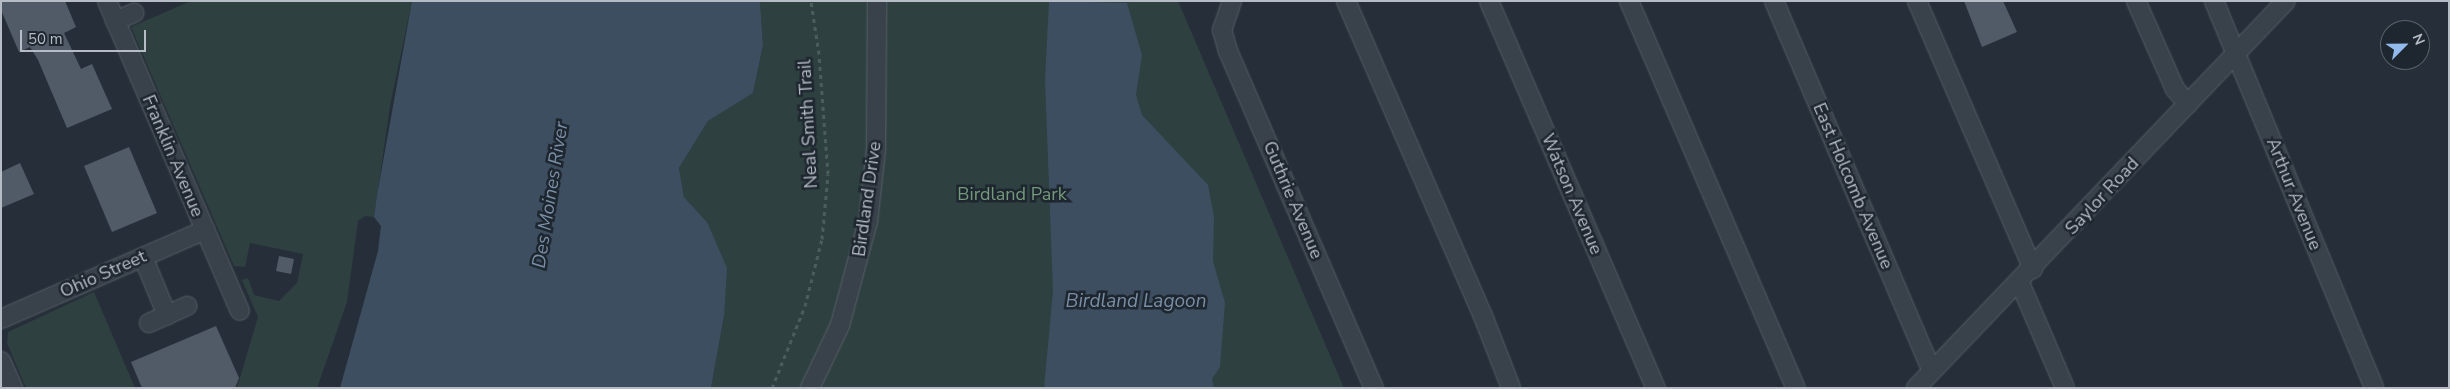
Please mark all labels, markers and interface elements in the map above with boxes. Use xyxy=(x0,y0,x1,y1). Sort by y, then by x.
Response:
scale bar xyxy=(22,20,149,52)
north arrow xyxy=(2380,20,2430,70)
text: 50 m xyxy=(28,29,63,49)
text: N xyxy=(2408,31,2429,48)
street label: Neal Smith Trail xyxy=(794,59,822,189)
street label: Franklin Avenue xyxy=(138,92,208,220)
street label: East Holcomb Avenue xyxy=(1808,100,1898,272)
water label: Des Moines River xyxy=(528,120,574,270)
street label: Watson Avenue xyxy=(1537,130,1607,258)
street label: Arthur Avenue xyxy=(2262,135,2326,253)
street label: Guthrie Avenue xyxy=(1258,138,1328,262)
street label: Birdland Drive xyxy=(848,140,886,258)
street label: Saylor Road xyxy=(2061,153,2143,239)
park label: Birdland Park xyxy=(957,183,1067,205)
street label: Ohio Street xyxy=(57,245,149,303)
water label: Birdland Lagoon xyxy=(1066,291,1206,313)

